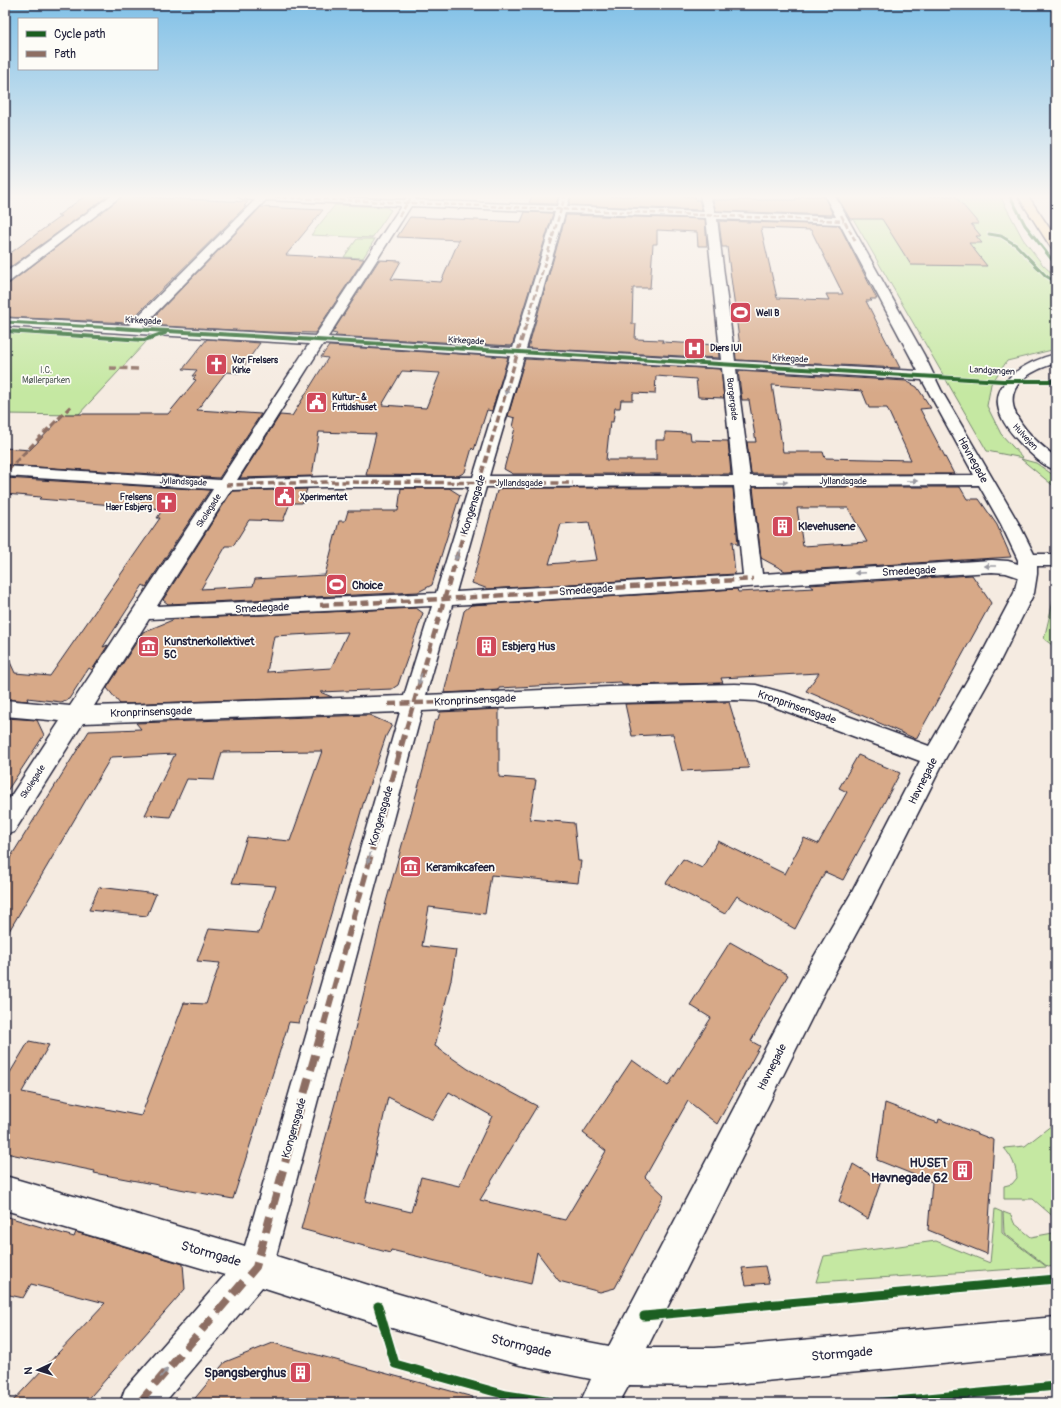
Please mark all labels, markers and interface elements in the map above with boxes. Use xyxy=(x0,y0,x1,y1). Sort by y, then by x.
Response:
legend xyxy=(18,18,158,70)
text: Cycle path xyxy=(54,27,106,42)
text: Path xyxy=(54,47,76,62)
sports icon: Well B xyxy=(728,300,754,326)
place label: Well B xyxy=(756,308,779,319)
street label: Kirkegade xyxy=(125,315,162,327)
street label: Kirkegade xyxy=(448,335,485,347)
hospital icon: Diers IUI xyxy=(681,335,707,361)
place label: Diers IUI xyxy=(710,343,742,354)
church icon: Vor Frelsers Kirke xyxy=(203,352,229,378)
street label: Kirkegade xyxy=(772,353,809,365)
place label: Vor Frelsers Kirke xyxy=(232,355,279,376)
street label: Landgangen xyxy=(969,364,1015,378)
park label: I.C. Møllerparken xyxy=(22,365,70,386)
street label: Borgergade xyxy=(724,377,740,422)
one-way arrow xyxy=(504,385,510,397)
public building icon: Kultur- & Fritidshuset xyxy=(303,389,329,415)
place label: Kultur- & Fritidshuset xyxy=(332,392,377,413)
street label: Hulvejen xyxy=(1010,421,1040,453)
street label: Havnegade xyxy=(955,435,991,486)
street label: Kongensgade xyxy=(458,473,488,536)
street label: Jyllandsgade xyxy=(159,475,208,489)
street label: Jyllandsgade xyxy=(819,476,867,487)
street label: Jyllandsgade xyxy=(495,478,543,489)
one-way arrow xyxy=(906,478,919,484)
one-way arrow xyxy=(776,479,789,485)
public building icon: Xperimentet xyxy=(271,484,297,510)
church icon: Frelsens Hær Esbjerg xyxy=(154,489,180,515)
place label: Frelsens Hær Esbjerg xyxy=(106,492,153,513)
street label: Skolegade xyxy=(194,492,224,530)
place label: Xperimentet xyxy=(300,492,348,503)
building icon: Klevehusene xyxy=(769,513,795,539)
place label: Klevehusene xyxy=(798,520,856,533)
one-way arrow xyxy=(454,549,460,561)
street label: Smedegade xyxy=(882,563,937,579)
one-way arrow xyxy=(984,563,996,570)
one-way arrow xyxy=(854,570,866,577)
sports icon: Choice xyxy=(323,572,349,598)
place label: Choice xyxy=(352,579,383,592)
street label: Smedegade xyxy=(559,582,614,598)
street label: Smedegade xyxy=(235,600,290,616)
building icon: Esbjerg Hus xyxy=(473,633,499,659)
museum icon: Kunstnerkollektivet 5C xyxy=(136,634,162,660)
place label: Kunstnerkollektivet 5C xyxy=(164,635,255,661)
place label: Esbjerg Hus xyxy=(502,640,555,653)
one-way arrow xyxy=(417,674,423,686)
street label: Kronprinsensgade xyxy=(756,688,838,727)
street label: Kronprinsensgade xyxy=(434,691,517,709)
street label: Kronprinsensgade xyxy=(110,704,193,720)
street label: Havnegade xyxy=(906,755,940,806)
street label: Skolegade xyxy=(18,763,48,801)
street label: Kongensgade xyxy=(366,784,396,848)
one-way arrow xyxy=(366,853,372,865)
museum icon: Keramikcafeen xyxy=(397,854,423,880)
place label: Keramikcafeen xyxy=(426,861,495,874)
street label: Havnegade xyxy=(755,1041,789,1092)
street label: Kongensgade xyxy=(279,1096,309,1160)
place label: HUSET Havnegade 62 xyxy=(871,1155,949,1186)
building icon: HUSET Havnegade 62 xyxy=(950,1157,976,1183)
street label: Stormgade xyxy=(179,1238,243,1270)
street label: Stormgade xyxy=(489,1331,553,1361)
street label: Stormgade xyxy=(811,1343,874,1365)
north arrow xyxy=(18,1350,58,1390)
building icon: Spangsberghus xyxy=(288,1360,314,1386)
place label: Spangsberghus xyxy=(204,1365,286,1381)
text: N xyxy=(22,1366,35,1375)
one-way arrow xyxy=(160,1368,169,1379)

